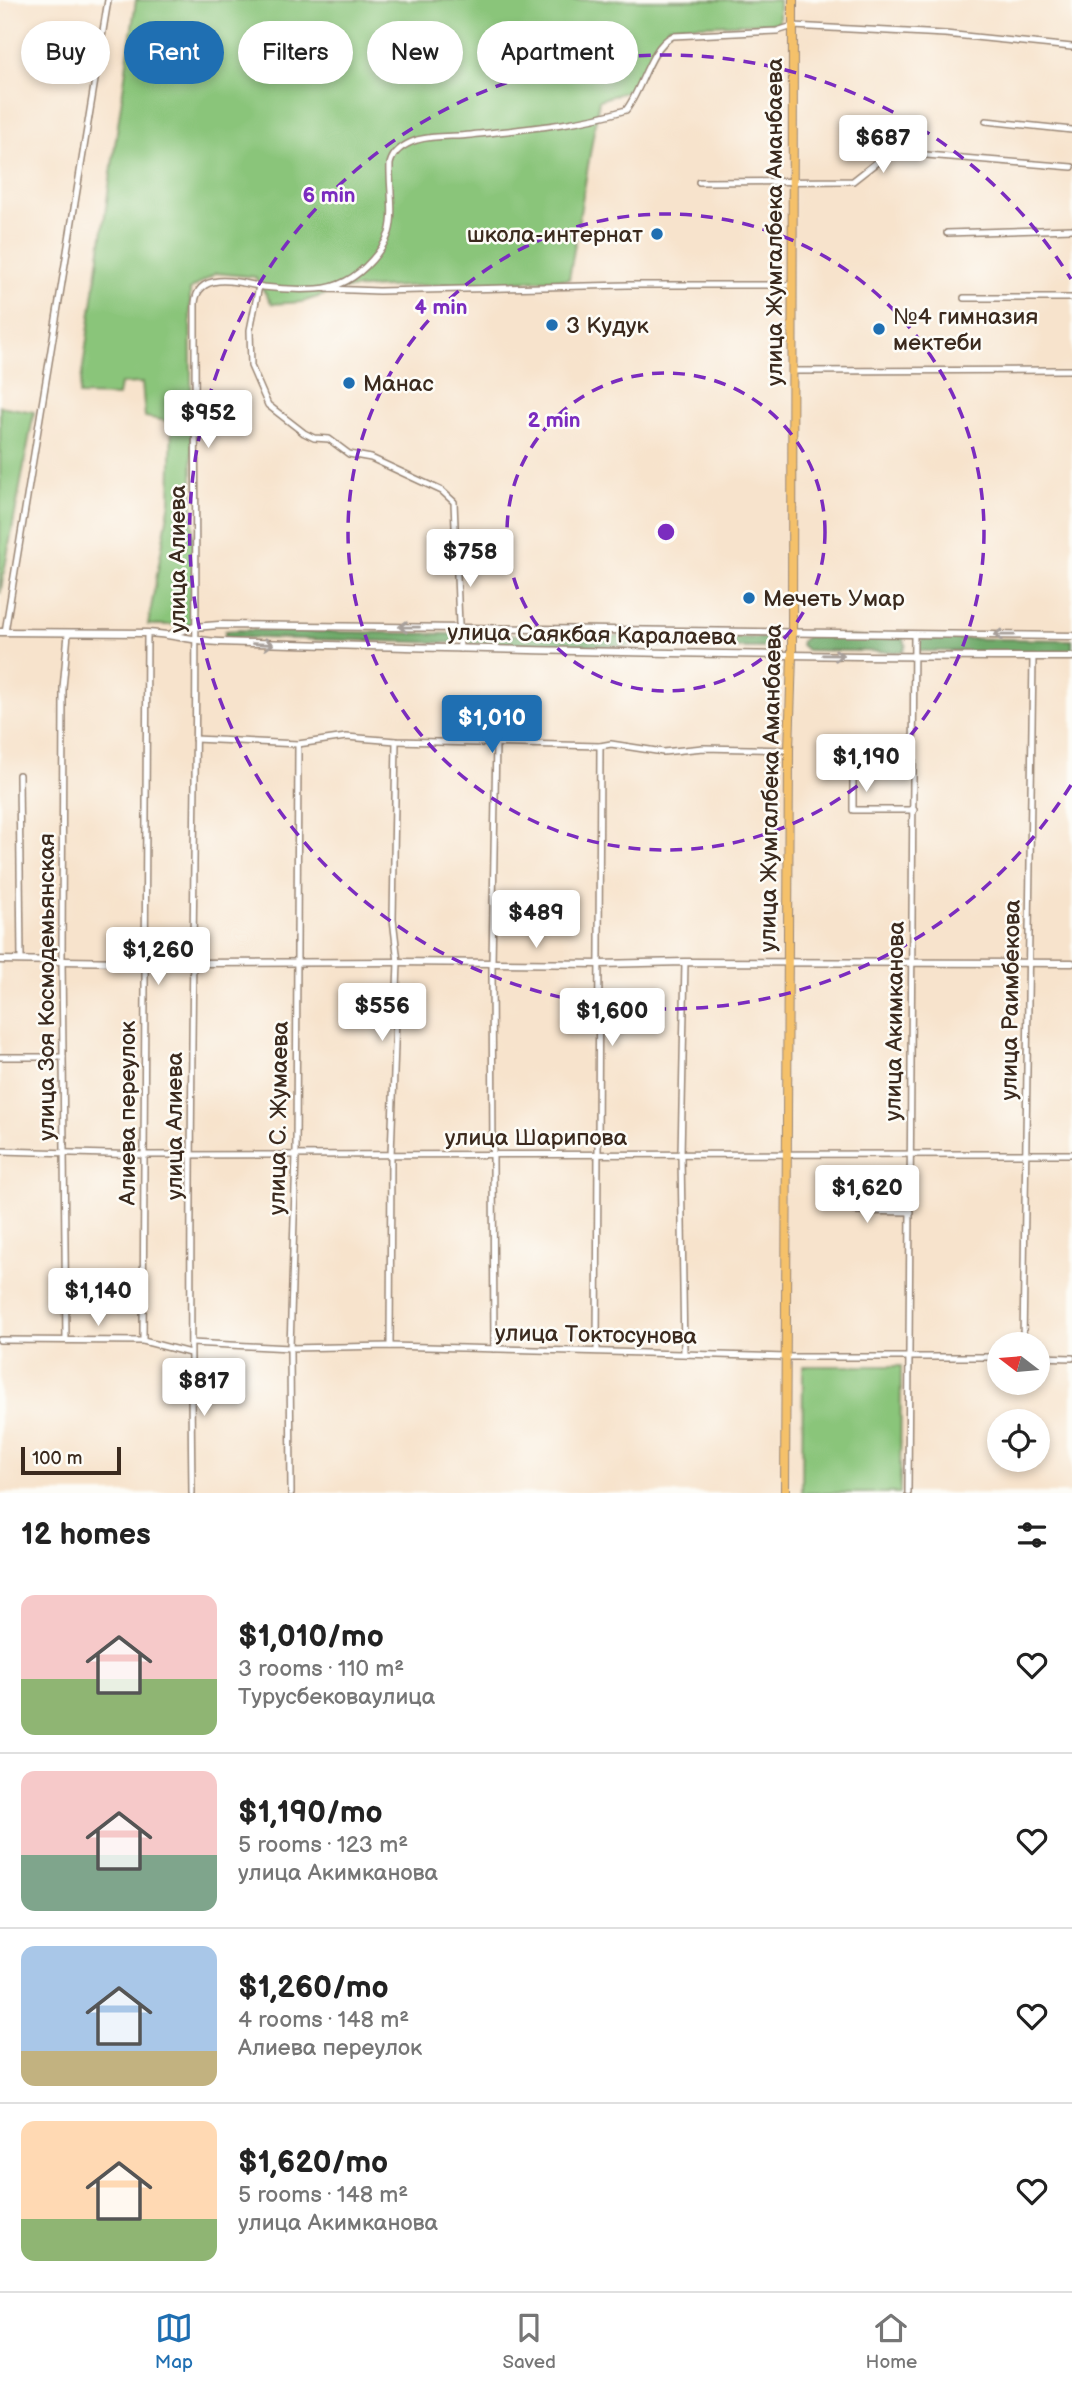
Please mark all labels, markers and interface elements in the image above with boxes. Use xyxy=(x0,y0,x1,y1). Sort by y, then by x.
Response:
chip: Buy xyxy=(21,21,110,84)
chip: Rent xyxy=(124,21,224,84)
chip: Filters xyxy=(238,21,353,84)
chip: New xyxy=(367,21,463,84)
chip: Apartment xyxy=(477,21,638,84)
street label: улица Жумгалбека Аманбаева xyxy=(761,57,789,386)
pin: $687 xyxy=(842,116,924,175)
text: $687 xyxy=(855,124,911,152)
text: 6 min xyxy=(302,183,356,208)
place label: школа-интернат xyxy=(467,221,643,249)
marker: школа-интернат xyxy=(649,226,665,242)
text: 4 min xyxy=(415,295,467,320)
place label: №4 гимназия мектеби xyxy=(893,303,1038,357)
place label: 3 Кудук xyxy=(566,312,649,340)
marker: 3 Кудук xyxy=(544,317,560,333)
marker: №4 гимназия мектеби xyxy=(871,321,887,337)
place label: Манас xyxy=(363,370,434,398)
marker: Манас xyxy=(341,375,357,391)
pin: $952 xyxy=(167,391,249,450)
text: $952 xyxy=(180,399,236,427)
text: 2 min xyxy=(527,408,581,433)
street label: улица Алиева xyxy=(164,485,192,633)
centre of rings xyxy=(654,520,678,544)
pin: $758 xyxy=(429,530,511,589)
text: $758 xyxy=(443,538,497,566)
place label: Мечеть Умар xyxy=(763,585,905,613)
marker: Мечеть Умар xyxy=(741,590,757,606)
street label: улица Саякбая Каралаева xyxy=(447,618,737,652)
one-way arrow xyxy=(398,620,421,634)
street label: улица Жумгалбека Аманбаева xyxy=(754,623,788,952)
one-way arrow xyxy=(993,628,1016,642)
one-way arrow xyxy=(251,637,274,650)
one-way arrow xyxy=(822,649,845,662)
pin: $1,010 xyxy=(435,696,549,755)
text: $1,010 xyxy=(458,704,526,732)
pin: $1,190 xyxy=(809,734,923,794)
text: $1,190 xyxy=(832,743,900,771)
street label: улица Зоя Космодемьянская xyxy=(33,833,61,1141)
pin: $489 xyxy=(495,890,577,950)
text: $489 xyxy=(508,899,564,927)
street label: улица Раимбекова xyxy=(995,899,1027,1101)
street label: улица Акимканова xyxy=(879,920,911,1121)
pin: $1,260 xyxy=(101,928,215,987)
text: $1,260 xyxy=(122,936,194,964)
pin: $556 xyxy=(341,984,423,1043)
pin: $1,600 xyxy=(555,988,669,1048)
text: $556 xyxy=(354,992,410,1020)
text: $1,600 xyxy=(576,997,648,1025)
street label: Алиева переулок xyxy=(114,1020,142,1206)
street label: улица С. Жумаева xyxy=(263,1020,295,1215)
street label: улица Алиева xyxy=(161,1052,189,1200)
street label: улица Шарипова xyxy=(445,1124,628,1152)
pin: $1,620 xyxy=(810,1166,924,1225)
text: $1,620 xyxy=(831,1174,903,1202)
pin: $1,140 xyxy=(41,1268,155,1328)
text: $1,140 xyxy=(64,1277,132,1305)
street label: улица Токтосунова xyxy=(495,1319,698,1351)
north arrow xyxy=(987,1332,1050,1395)
map controls xyxy=(987,1332,1050,1472)
pin: $817 xyxy=(163,1358,245,1418)
text: $817 xyxy=(178,1367,230,1395)
button: locate xyxy=(987,1409,1050,1472)
scale bar xyxy=(21,1444,121,1476)
text: 100 m xyxy=(32,1447,83,1470)
icon: filters xyxy=(1013,1516,1051,1554)
text: 12 homes xyxy=(21,1517,151,1553)
text: $1,010/mo xyxy=(238,1619,384,1655)
icon: home xyxy=(77,1623,161,1707)
icon: heart xyxy=(1013,1646,1051,1684)
text: 3 rooms · 110 m² xyxy=(238,1655,404,1683)
text: Турусбековаулица xyxy=(238,1683,435,1711)
text: $1,190/mo xyxy=(238,1795,383,1831)
icon: home xyxy=(77,1799,161,1883)
icon: heart xyxy=(1013,1822,1051,1860)
text: 5 rooms · 123 m² xyxy=(238,1831,408,1859)
text: улица Акимканова xyxy=(238,1859,438,1887)
text: $1,260/mo xyxy=(238,1970,389,2006)
icon: home xyxy=(77,1974,161,2058)
icon: heart xyxy=(1013,1997,1051,2035)
text: 4 rooms · 148 m² xyxy=(238,2006,409,2034)
text: Алиева переулок xyxy=(238,2034,422,2062)
text: $1,620/mo xyxy=(238,2145,388,2181)
icon: home xyxy=(77,2149,161,2233)
icon: heart xyxy=(1013,2172,1051,2210)
text: 5 rooms · 148 m² xyxy=(238,2181,408,2209)
text: улица Акимканова xyxy=(238,2209,438,2237)
tab: Map xyxy=(155,2309,193,2374)
tab: Saved xyxy=(503,2309,556,2374)
tab: Home xyxy=(866,2309,917,2374)

